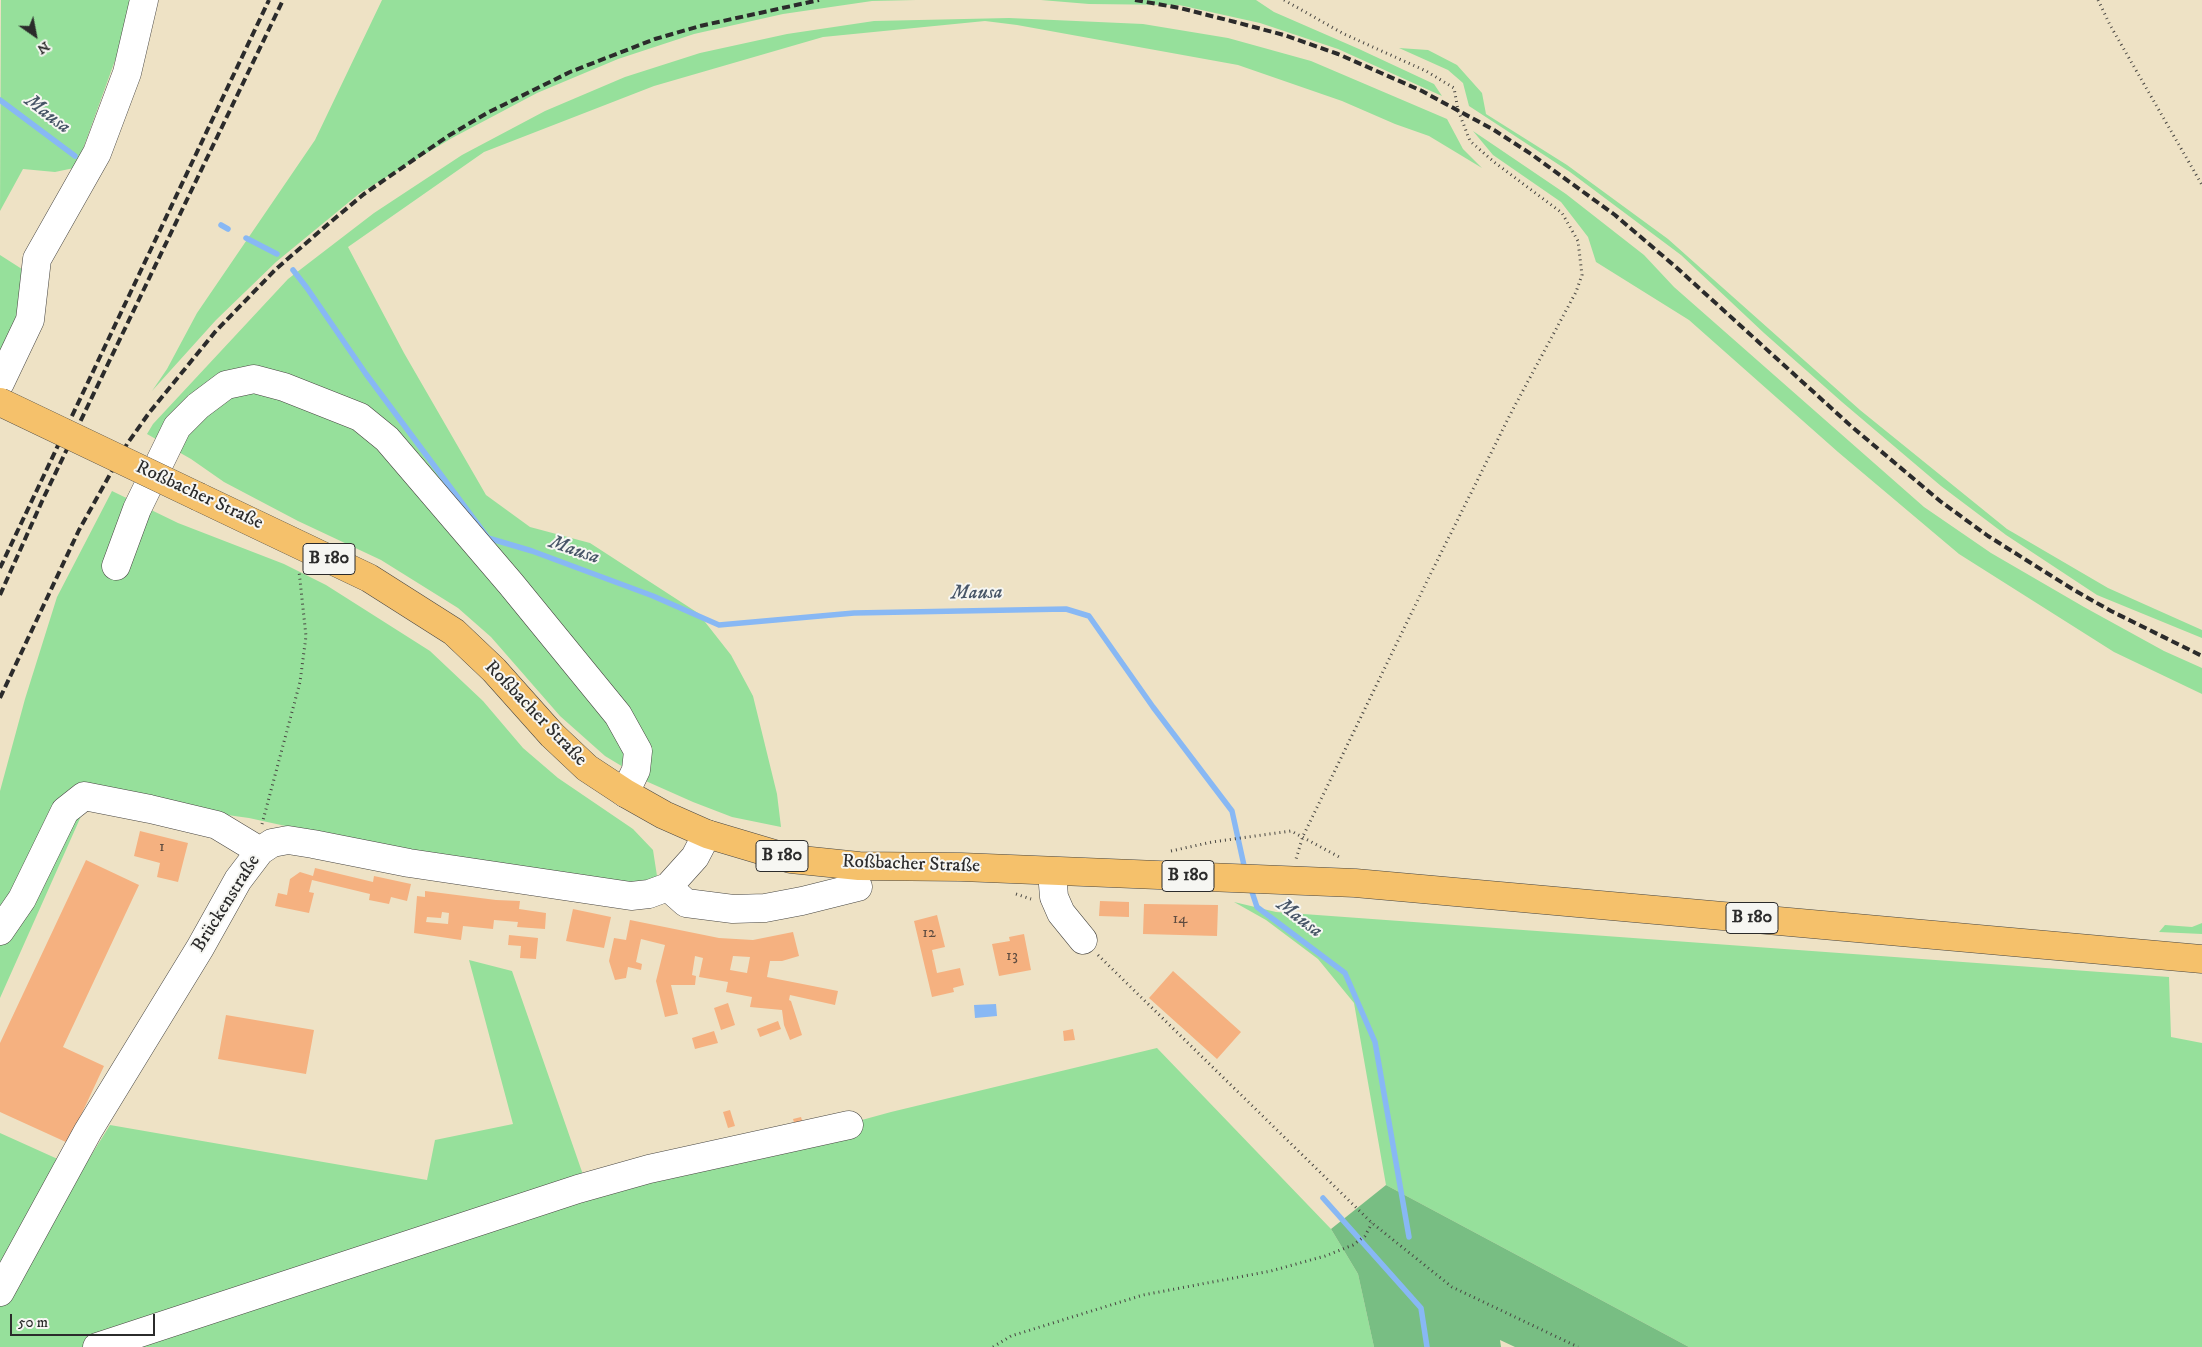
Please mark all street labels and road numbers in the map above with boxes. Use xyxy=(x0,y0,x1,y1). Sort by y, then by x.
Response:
street label: Roßbacher Straße xyxy=(132,457,266,535)
road number: B 180 xyxy=(303,544,355,574)
street label: Roßbacher Straße xyxy=(479,656,591,772)
road number: B 180 xyxy=(756,840,808,871)
street label: Brückenstraße xyxy=(188,851,266,957)
street label: Roßbacher Straße xyxy=(842,851,980,879)
road number: B 180 xyxy=(1162,860,1214,891)
road number: B 180 xyxy=(1726,902,1778,934)

